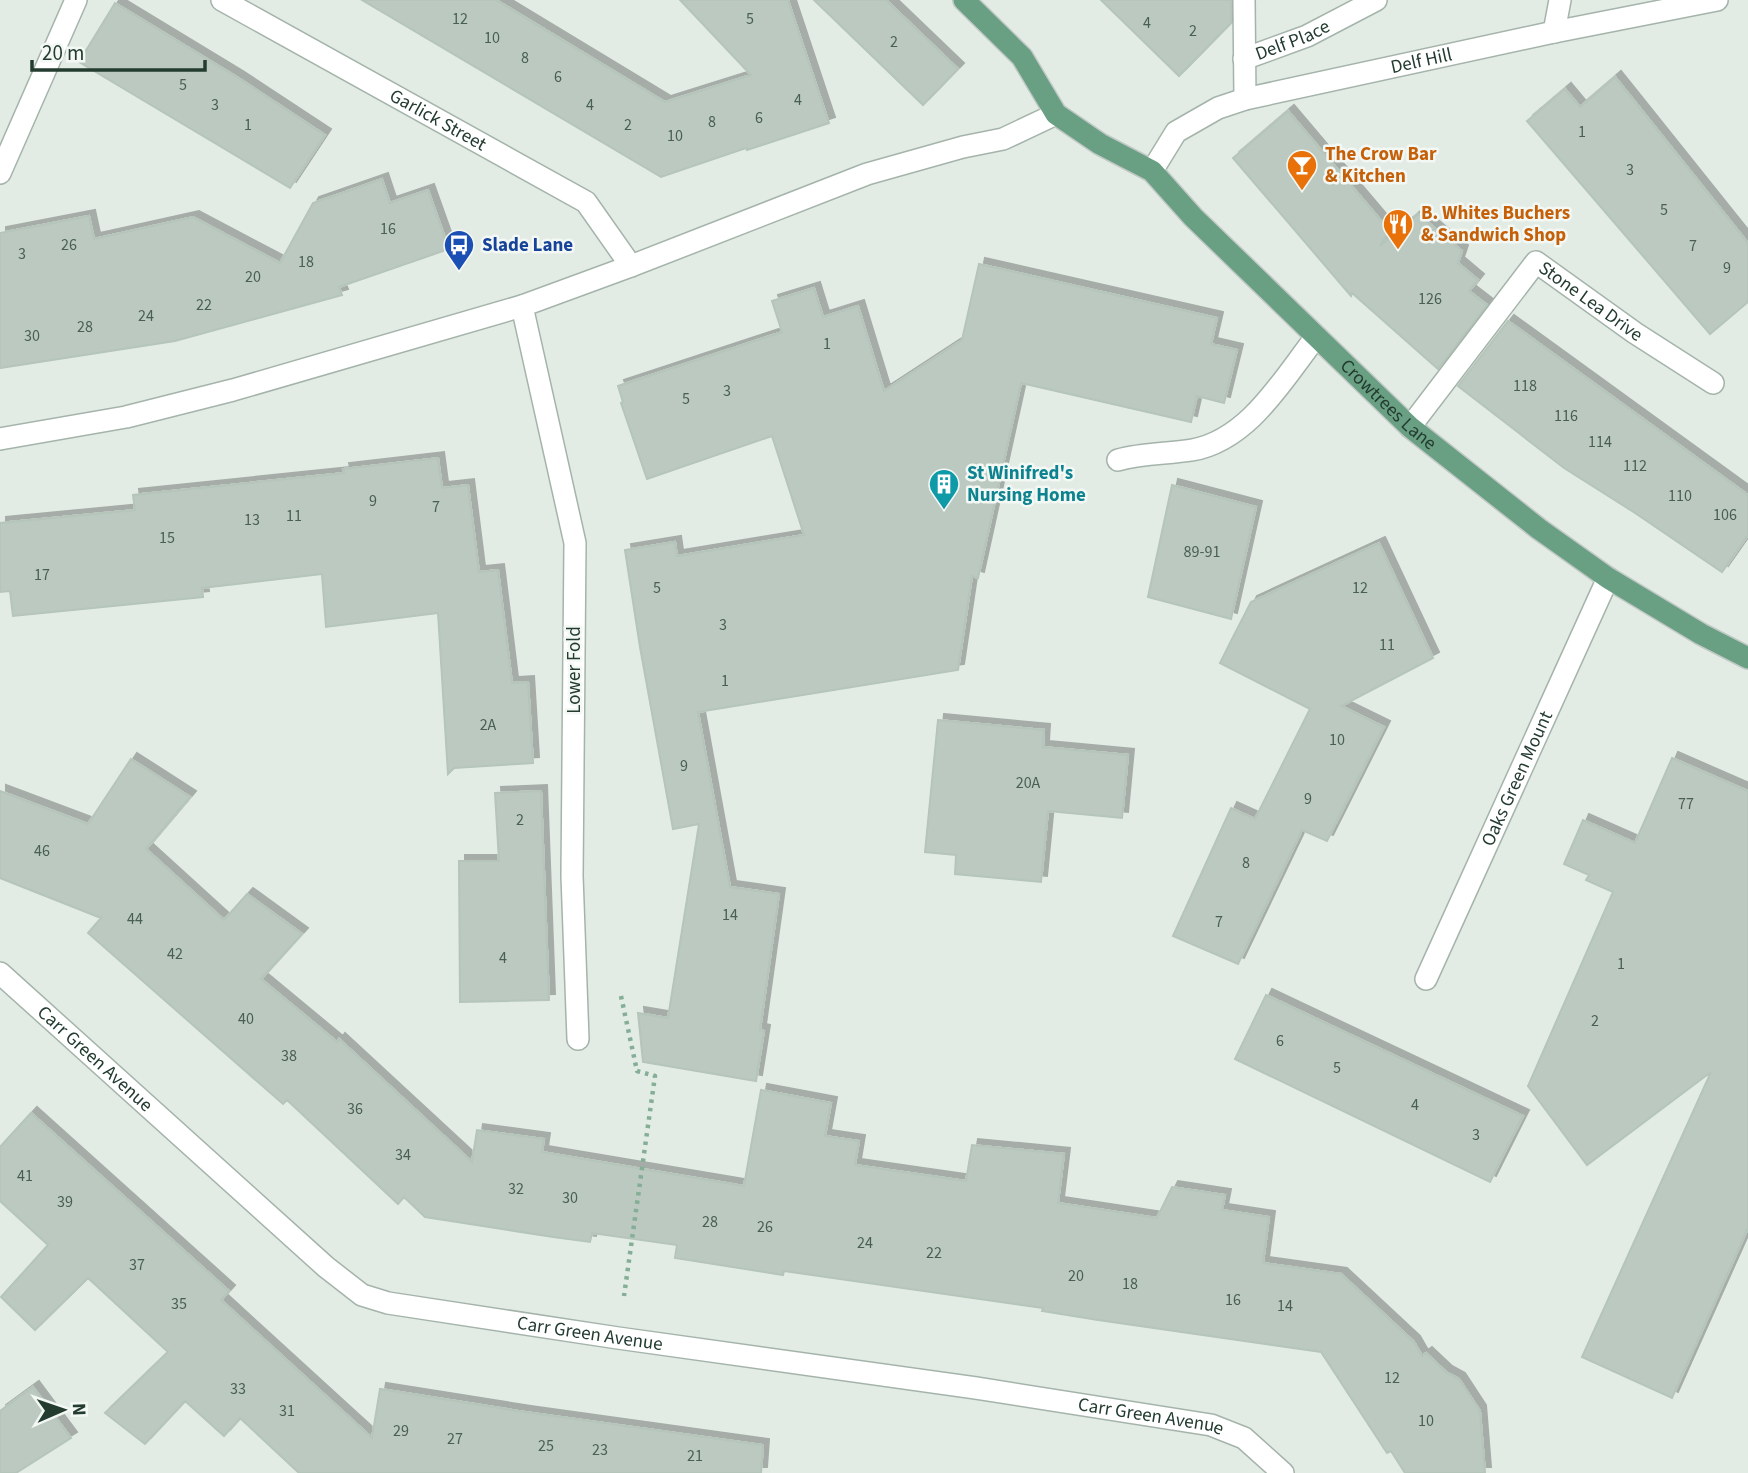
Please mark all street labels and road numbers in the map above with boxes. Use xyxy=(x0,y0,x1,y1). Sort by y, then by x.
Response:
street label: Delf Place xyxy=(1251,13,1335,67)
street label: Delf Hill xyxy=(1388,41,1455,81)
street label: Garlick Street xyxy=(385,82,492,158)
street label: Stone Lea Drive xyxy=(1533,255,1648,348)
street label: Crowtrees Lane xyxy=(1334,353,1442,457)
street label: Lower Fold xyxy=(561,626,588,714)
street label: Oaks Green Mount xyxy=(1474,706,1560,851)
street label: Carr Green Avenue xyxy=(31,999,159,1118)
street label: Carr Green Avenue xyxy=(515,1309,665,1358)
street label: Carr Green Avenue xyxy=(1076,1391,1228,1442)

